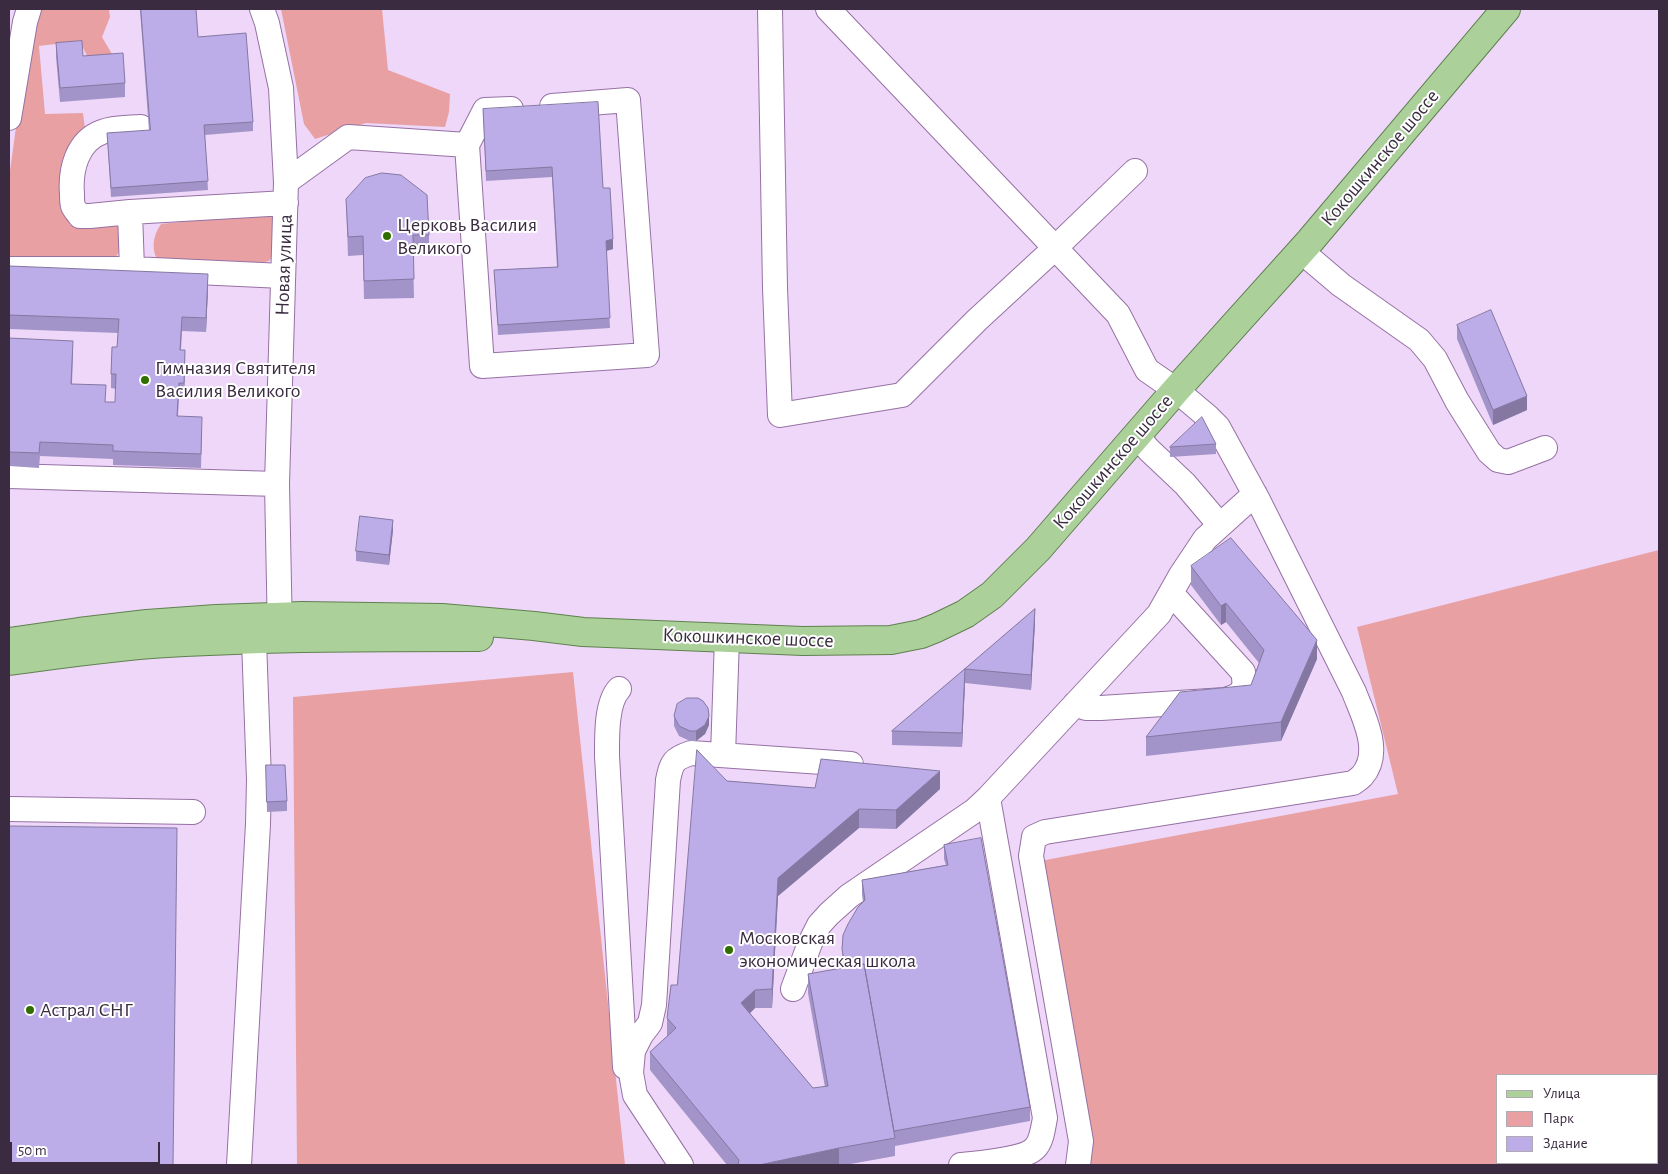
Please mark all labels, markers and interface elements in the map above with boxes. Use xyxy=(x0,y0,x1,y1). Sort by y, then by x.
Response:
street label: Кокошкинское шоссе xyxy=(1316,85,1444,231)
place label: Церковь Василия Великого xyxy=(397,213,537,260)
street label: Новая улица xyxy=(270,214,298,316)
marker: Церковь Василия Великого xyxy=(381,230,393,242)
place label: Гимназия Святителя Василия Великого xyxy=(155,356,316,403)
marker: Гимназия Святителя Василия Великого xyxy=(139,374,151,386)
street label: Кокошкинское шоссе xyxy=(1048,389,1178,535)
street label: Кокошкинское шоссе xyxy=(662,623,834,653)
place label: Московская экономическая школа xyxy=(739,926,916,973)
marker: Московская экономическая школа xyxy=(723,944,735,956)
place label: Астрал СНГ xyxy=(40,998,133,1022)
marker: Астрал СНГ xyxy=(24,1004,36,1016)
legend xyxy=(1496,1074,1658,1164)
text: Улица xyxy=(1543,1086,1580,1101)
text: Парк xyxy=(1543,1111,1574,1126)
scale bar xyxy=(12,1132,162,1164)
text: Здание xyxy=(1543,1136,1588,1151)
text: 50 m xyxy=(18,1143,47,1158)

